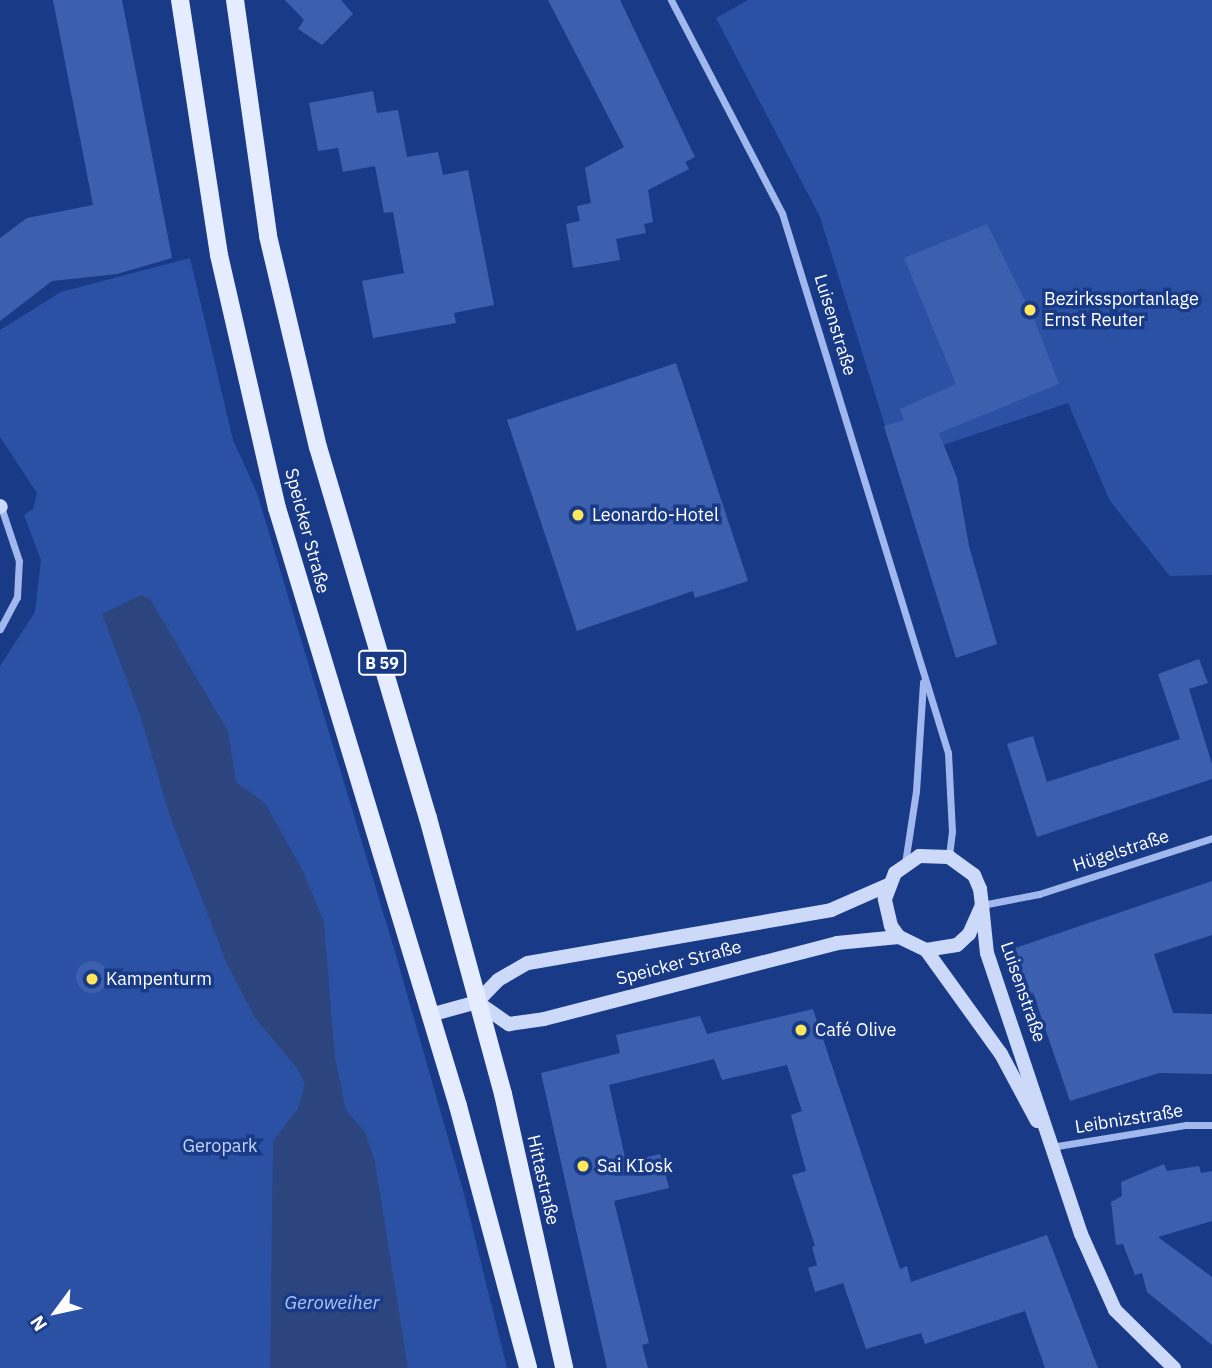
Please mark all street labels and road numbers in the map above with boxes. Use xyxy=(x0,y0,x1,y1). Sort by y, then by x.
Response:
street label: Luisenstraße xyxy=(809,272,861,378)
street label: Speicker Straße xyxy=(280,466,334,596)
road number: B 59 xyxy=(358,650,406,676)
street label: Hügelstraße xyxy=(1070,825,1172,877)
street label: Speicker Straße xyxy=(614,936,744,990)
street label: Luisenstraße xyxy=(996,939,1050,1045)
street label: Leibnizstraße xyxy=(1073,1100,1185,1138)
street label: Hittastraße xyxy=(522,1133,564,1227)

